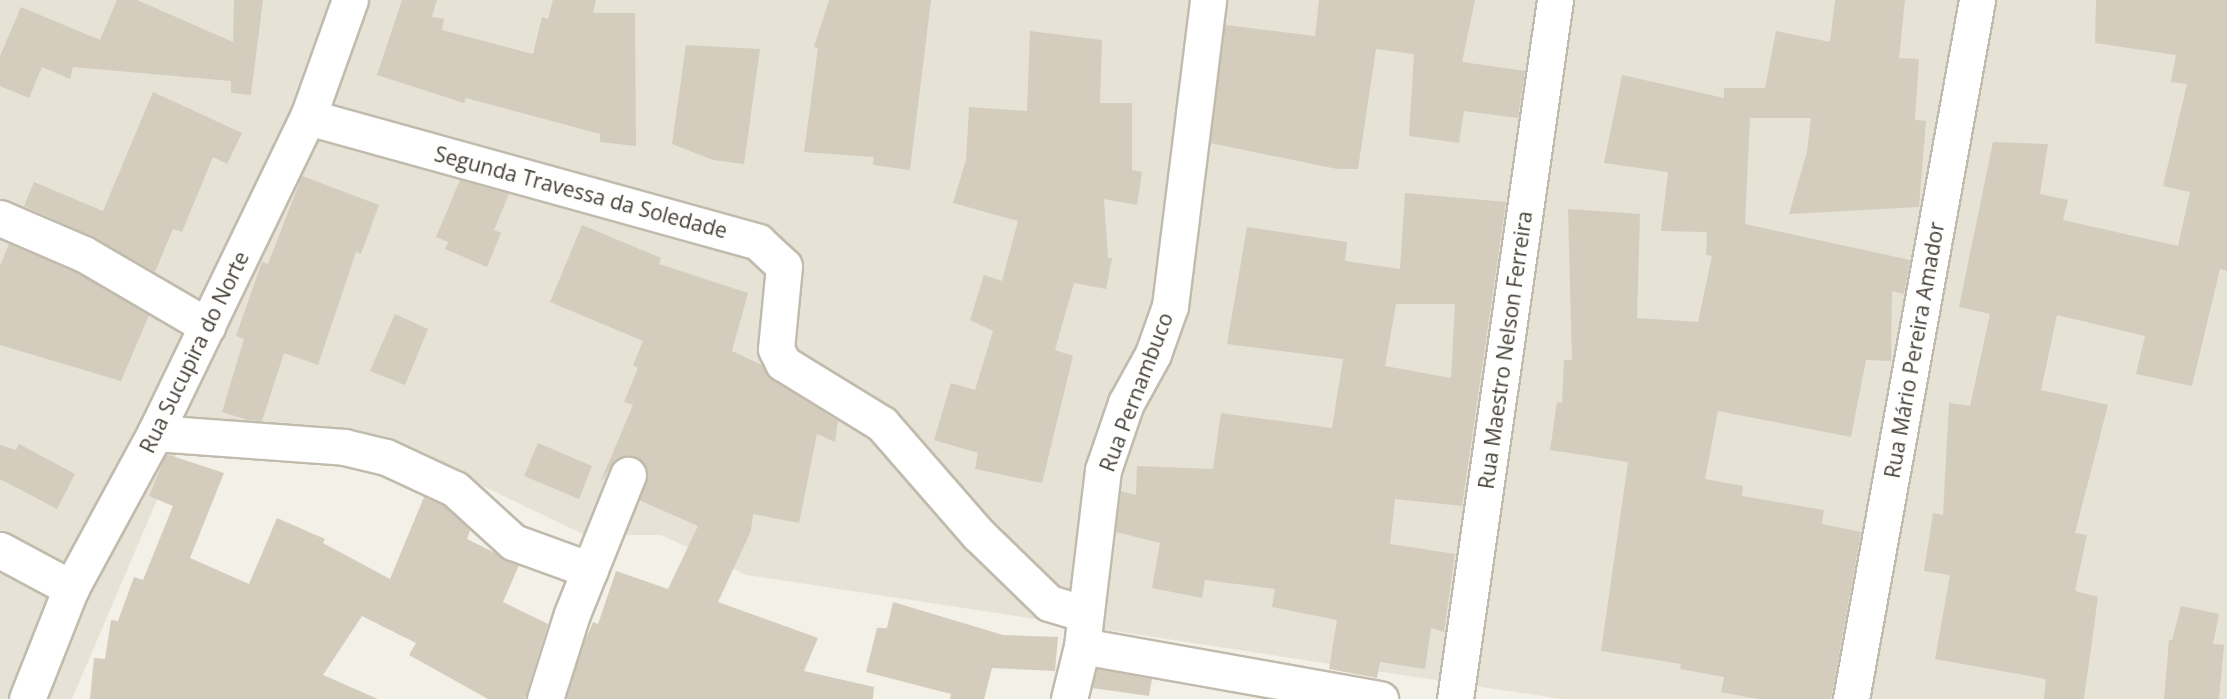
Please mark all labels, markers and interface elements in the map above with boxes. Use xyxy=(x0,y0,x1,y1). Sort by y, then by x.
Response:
street label: Segunda Travessa da Soledade xyxy=(432,141,730,243)
street label: Rua Maestro Nelson Ferreira xyxy=(1473,209,1537,491)
street label: Rua Mário Pereira Amador xyxy=(1879,220,1949,480)
street label: Rua Sucupira do Norte xyxy=(134,247,254,457)
street label: Rua Pernambuco xyxy=(1094,309,1178,475)

